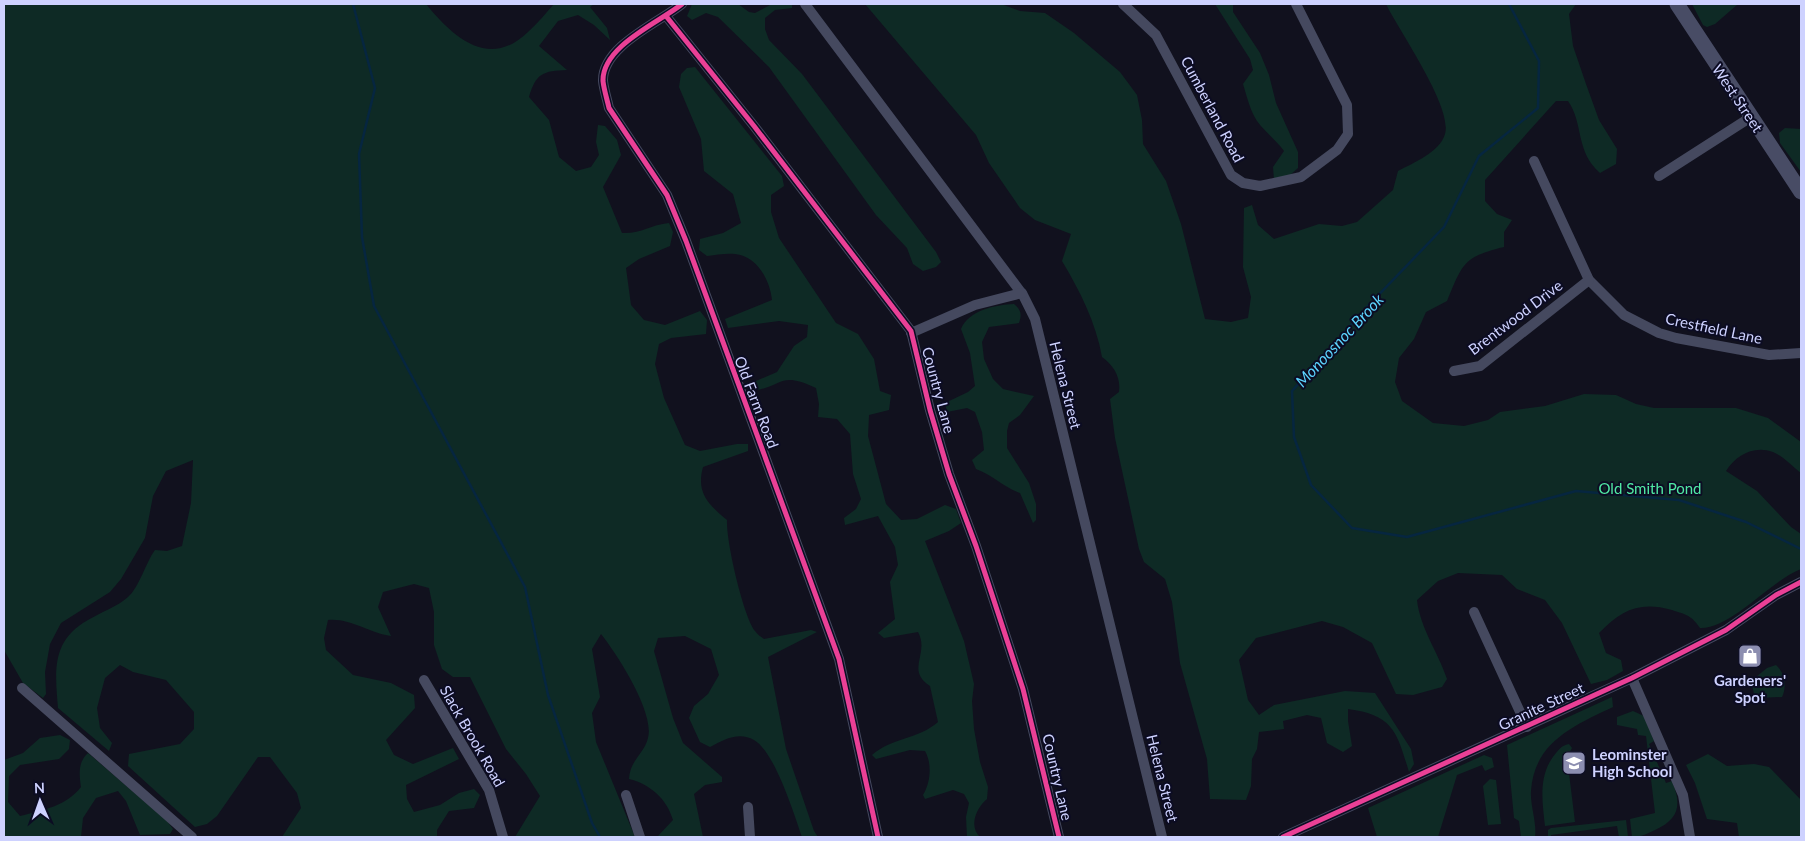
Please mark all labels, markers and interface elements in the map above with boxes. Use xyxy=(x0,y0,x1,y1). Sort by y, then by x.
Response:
street label: Cumberland Road xyxy=(1178,53,1248,165)
street label: West Street xyxy=(1709,61,1768,136)
street label: Brentwood Drive xyxy=(1464,276,1566,358)
water label: Monoosnoc Brook xyxy=(1291,289,1387,390)
street label: Crestfield Lane xyxy=(1664,309,1764,347)
street label: Helena Street xyxy=(1046,339,1086,431)
street label: Country Lane xyxy=(919,345,959,435)
street label: Old Farm Road xyxy=(731,353,783,451)
park label: Old Smith Pond xyxy=(1598,479,1702,497)
shop icon: Gardeners' Spot xyxy=(1737,643,1763,669)
place label: Gardeners' Spot xyxy=(1714,671,1786,706)
street label: Granite Street xyxy=(1495,678,1587,734)
street label: Slack Brook Road xyxy=(437,682,509,790)
street label: Country Lane xyxy=(1039,732,1077,822)
street label: Helena Street xyxy=(1143,732,1183,824)
place label: Leominster High School xyxy=(1592,745,1672,780)
school or university icon: Leominster High School xyxy=(1561,750,1587,776)
north arrow xyxy=(15,776,65,826)
text: N xyxy=(34,779,45,796)

